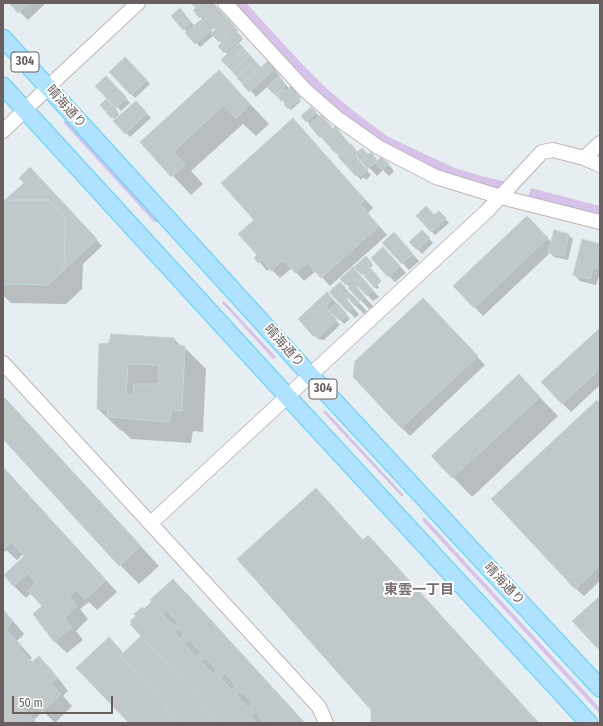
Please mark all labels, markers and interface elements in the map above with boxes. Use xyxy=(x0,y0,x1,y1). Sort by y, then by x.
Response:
road number: 304 xyxy=(11,52,39,72)
street label: 晴海通り xyxy=(43,82,89,132)
street label: 晴海通り xyxy=(261,321,307,371)
road number: 304 xyxy=(309,379,337,399)
street label: 晴海通り xyxy=(481,560,527,608)
district label: 東雲一丁目 xyxy=(384,582,454,598)
scale bar xyxy=(14,688,115,714)
text: 50 m xyxy=(19,696,43,710)

